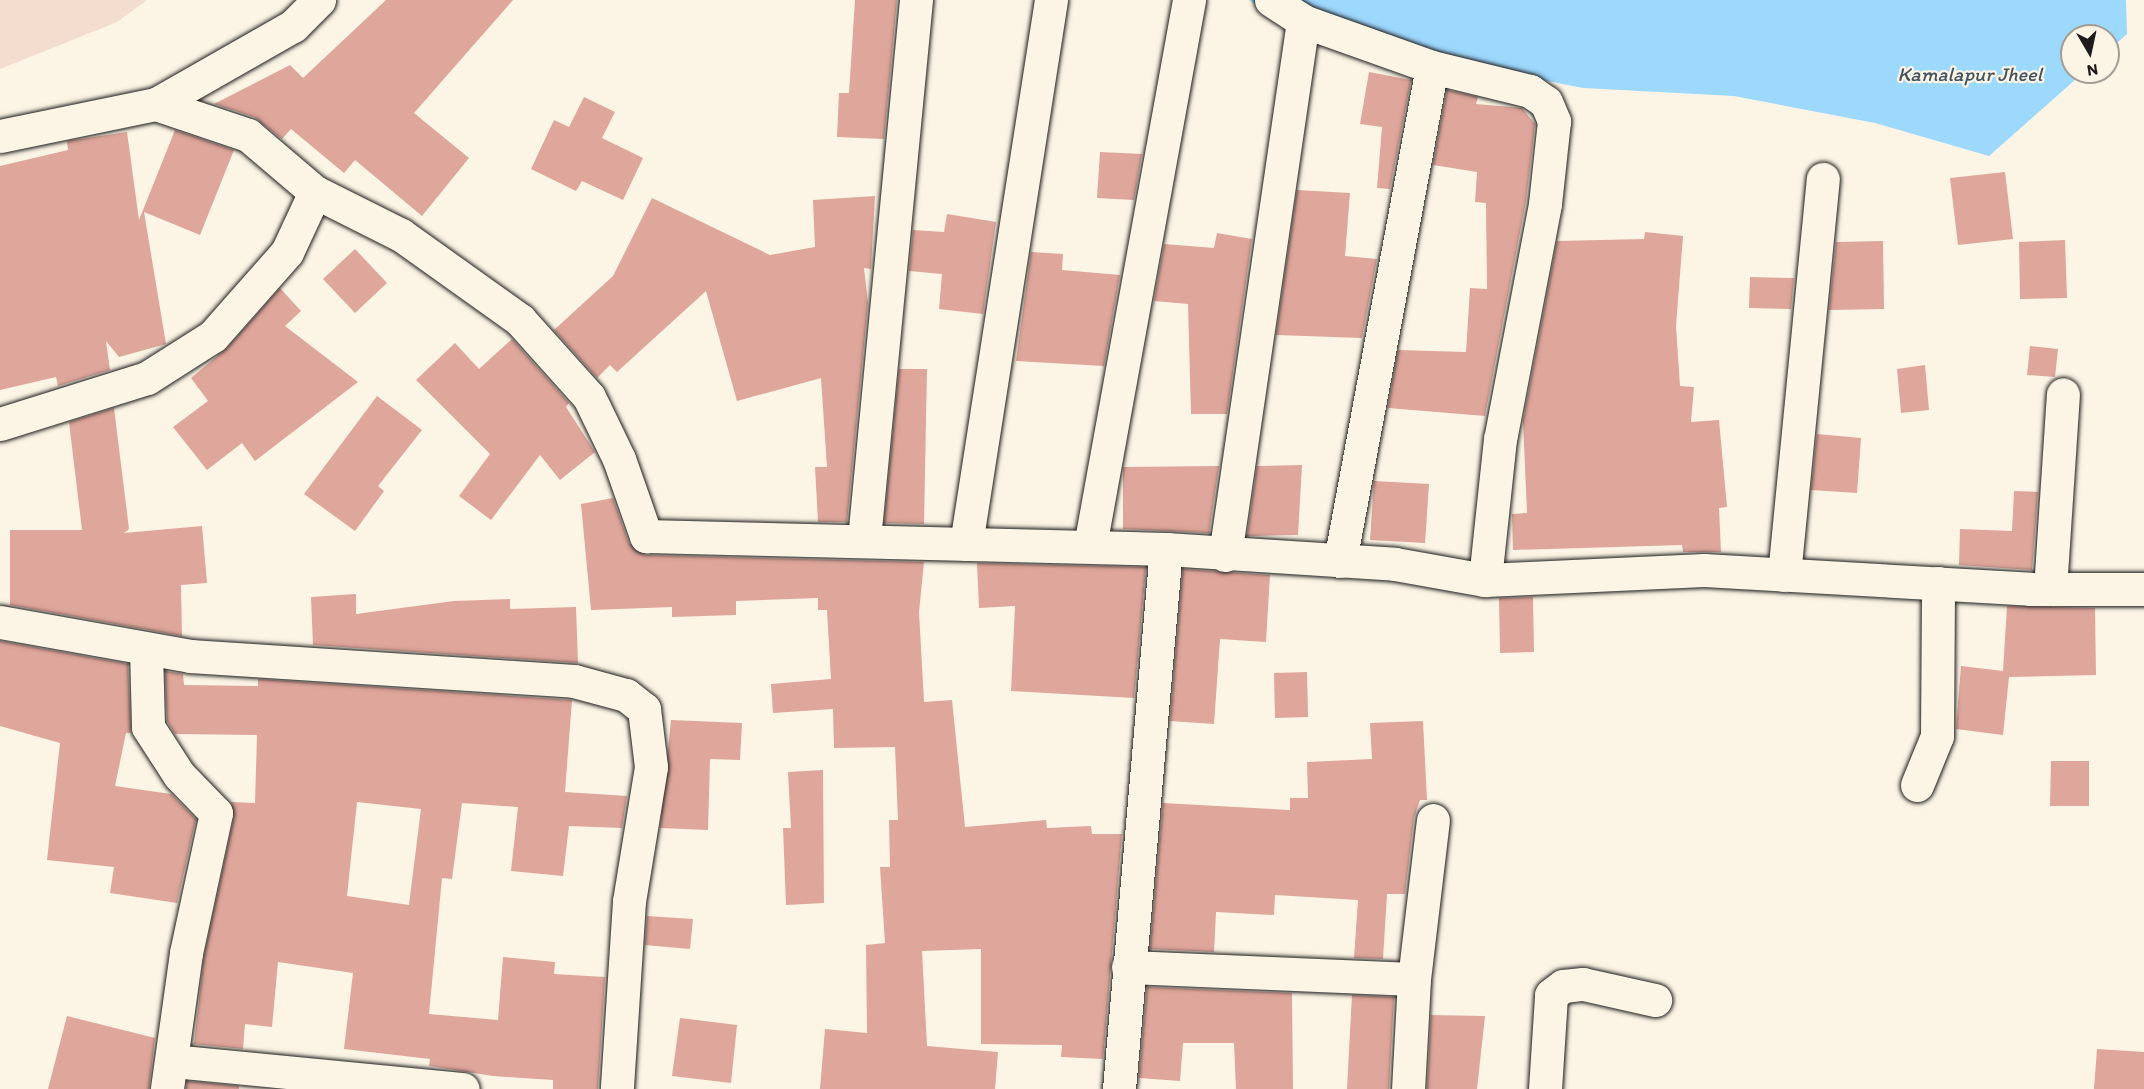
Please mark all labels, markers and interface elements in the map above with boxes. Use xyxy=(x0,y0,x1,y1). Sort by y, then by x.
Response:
north arrow xyxy=(2060,24,2120,84)
text: N xyxy=(2086,60,2099,81)
water label: Kamalapur Jheel xyxy=(1897,62,2043,86)

